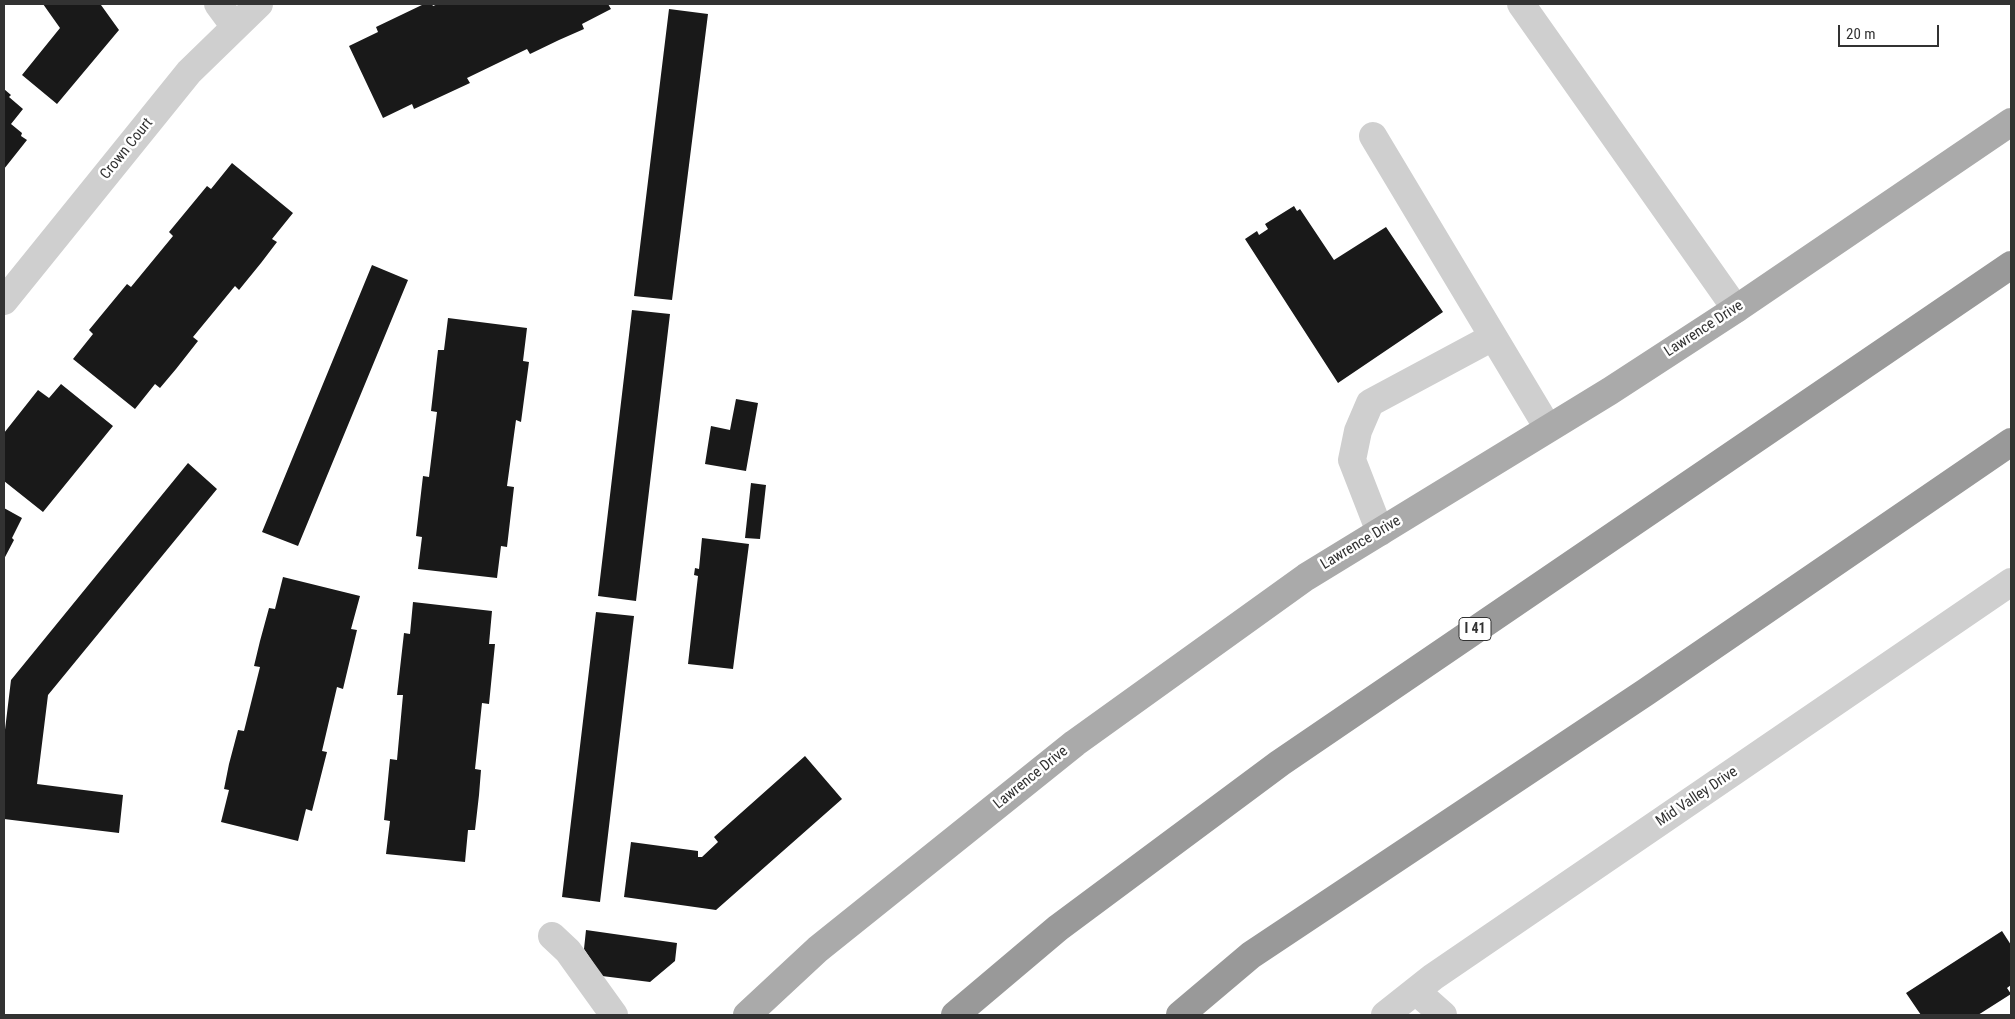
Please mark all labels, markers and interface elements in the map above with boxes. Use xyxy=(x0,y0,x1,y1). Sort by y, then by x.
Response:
scale bar xyxy=(1840,15,1941,47)
text: 20 m xyxy=(1846,25,1876,43)
street label: Crown Court xyxy=(97,115,157,183)
street label: Lawrence Drive xyxy=(1661,297,1747,361)
street label: Lawrence Drive xyxy=(1318,512,1404,574)
road number: I 41 xyxy=(1459,618,1491,640)
street label: Lawrence Drive xyxy=(990,743,1072,813)
street label: Mid Valley Drive xyxy=(1653,763,1741,831)

